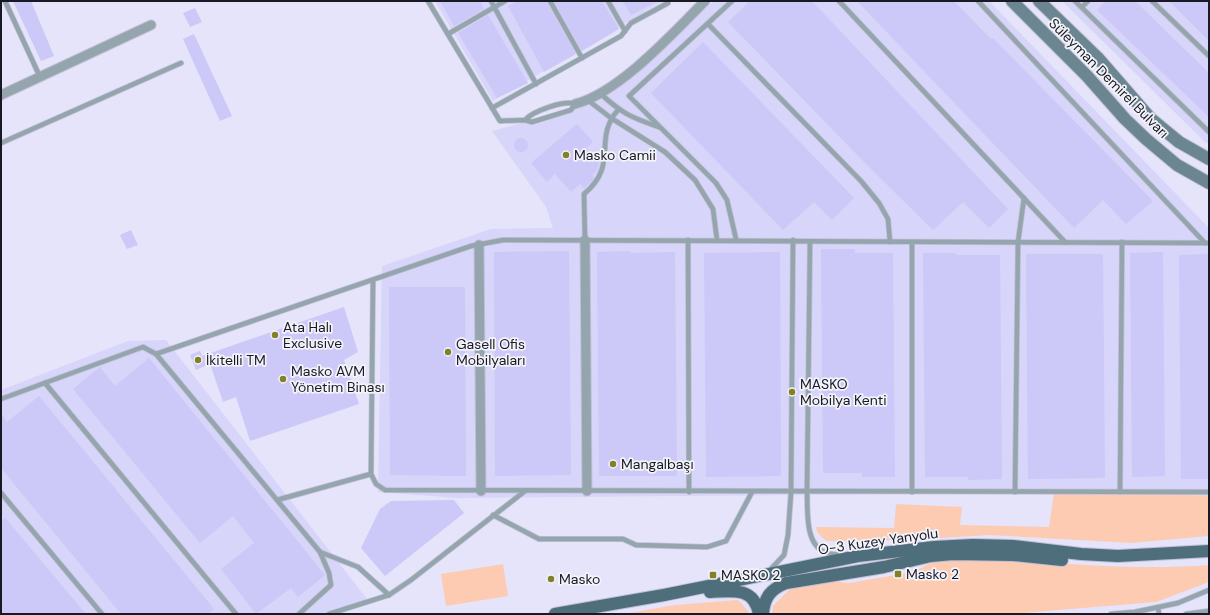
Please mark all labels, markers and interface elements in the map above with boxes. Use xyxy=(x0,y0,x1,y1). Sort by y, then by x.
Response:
street label: Süleyman Demirel Bulvarı xyxy=(1045,14,1173,142)
place label: Masko Camii xyxy=(574,146,656,164)
marker: Masko Camii xyxy=(561,150,571,160)
place label: Ata Halı Exclusive xyxy=(283,318,342,352)
marker: Ata Halı Exclusive xyxy=(270,330,280,340)
place label: Gasell Ofis Mobilyaları xyxy=(456,335,525,369)
marker: Gasell Ofis Mobilyaları xyxy=(443,347,453,357)
place label: İkitelli TM xyxy=(206,351,266,369)
marker: İkitelli TM xyxy=(193,355,203,365)
place label: Masko AVM Yönetim Binası xyxy=(291,362,385,396)
marker: Masko AVM Yönetim Binası xyxy=(278,374,288,384)
place label: MASKO Mobilya Kenti xyxy=(800,375,887,409)
marker: MASKO Mobilya Kenti xyxy=(787,387,797,397)
place label: Mangalbaşı xyxy=(621,455,694,473)
marker: Mangalbaşı xyxy=(608,459,618,469)
street label: O-3 Kuzey Yanyolu xyxy=(817,524,939,558)
place label: Masko 2 xyxy=(906,565,959,583)
place label: MASKO 2 xyxy=(721,566,780,584)
marker: Masko 2 xyxy=(893,569,903,579)
place label: Masko xyxy=(559,570,600,588)
marker: MASKO 2 xyxy=(708,570,718,580)
marker: Masko xyxy=(546,574,556,584)

